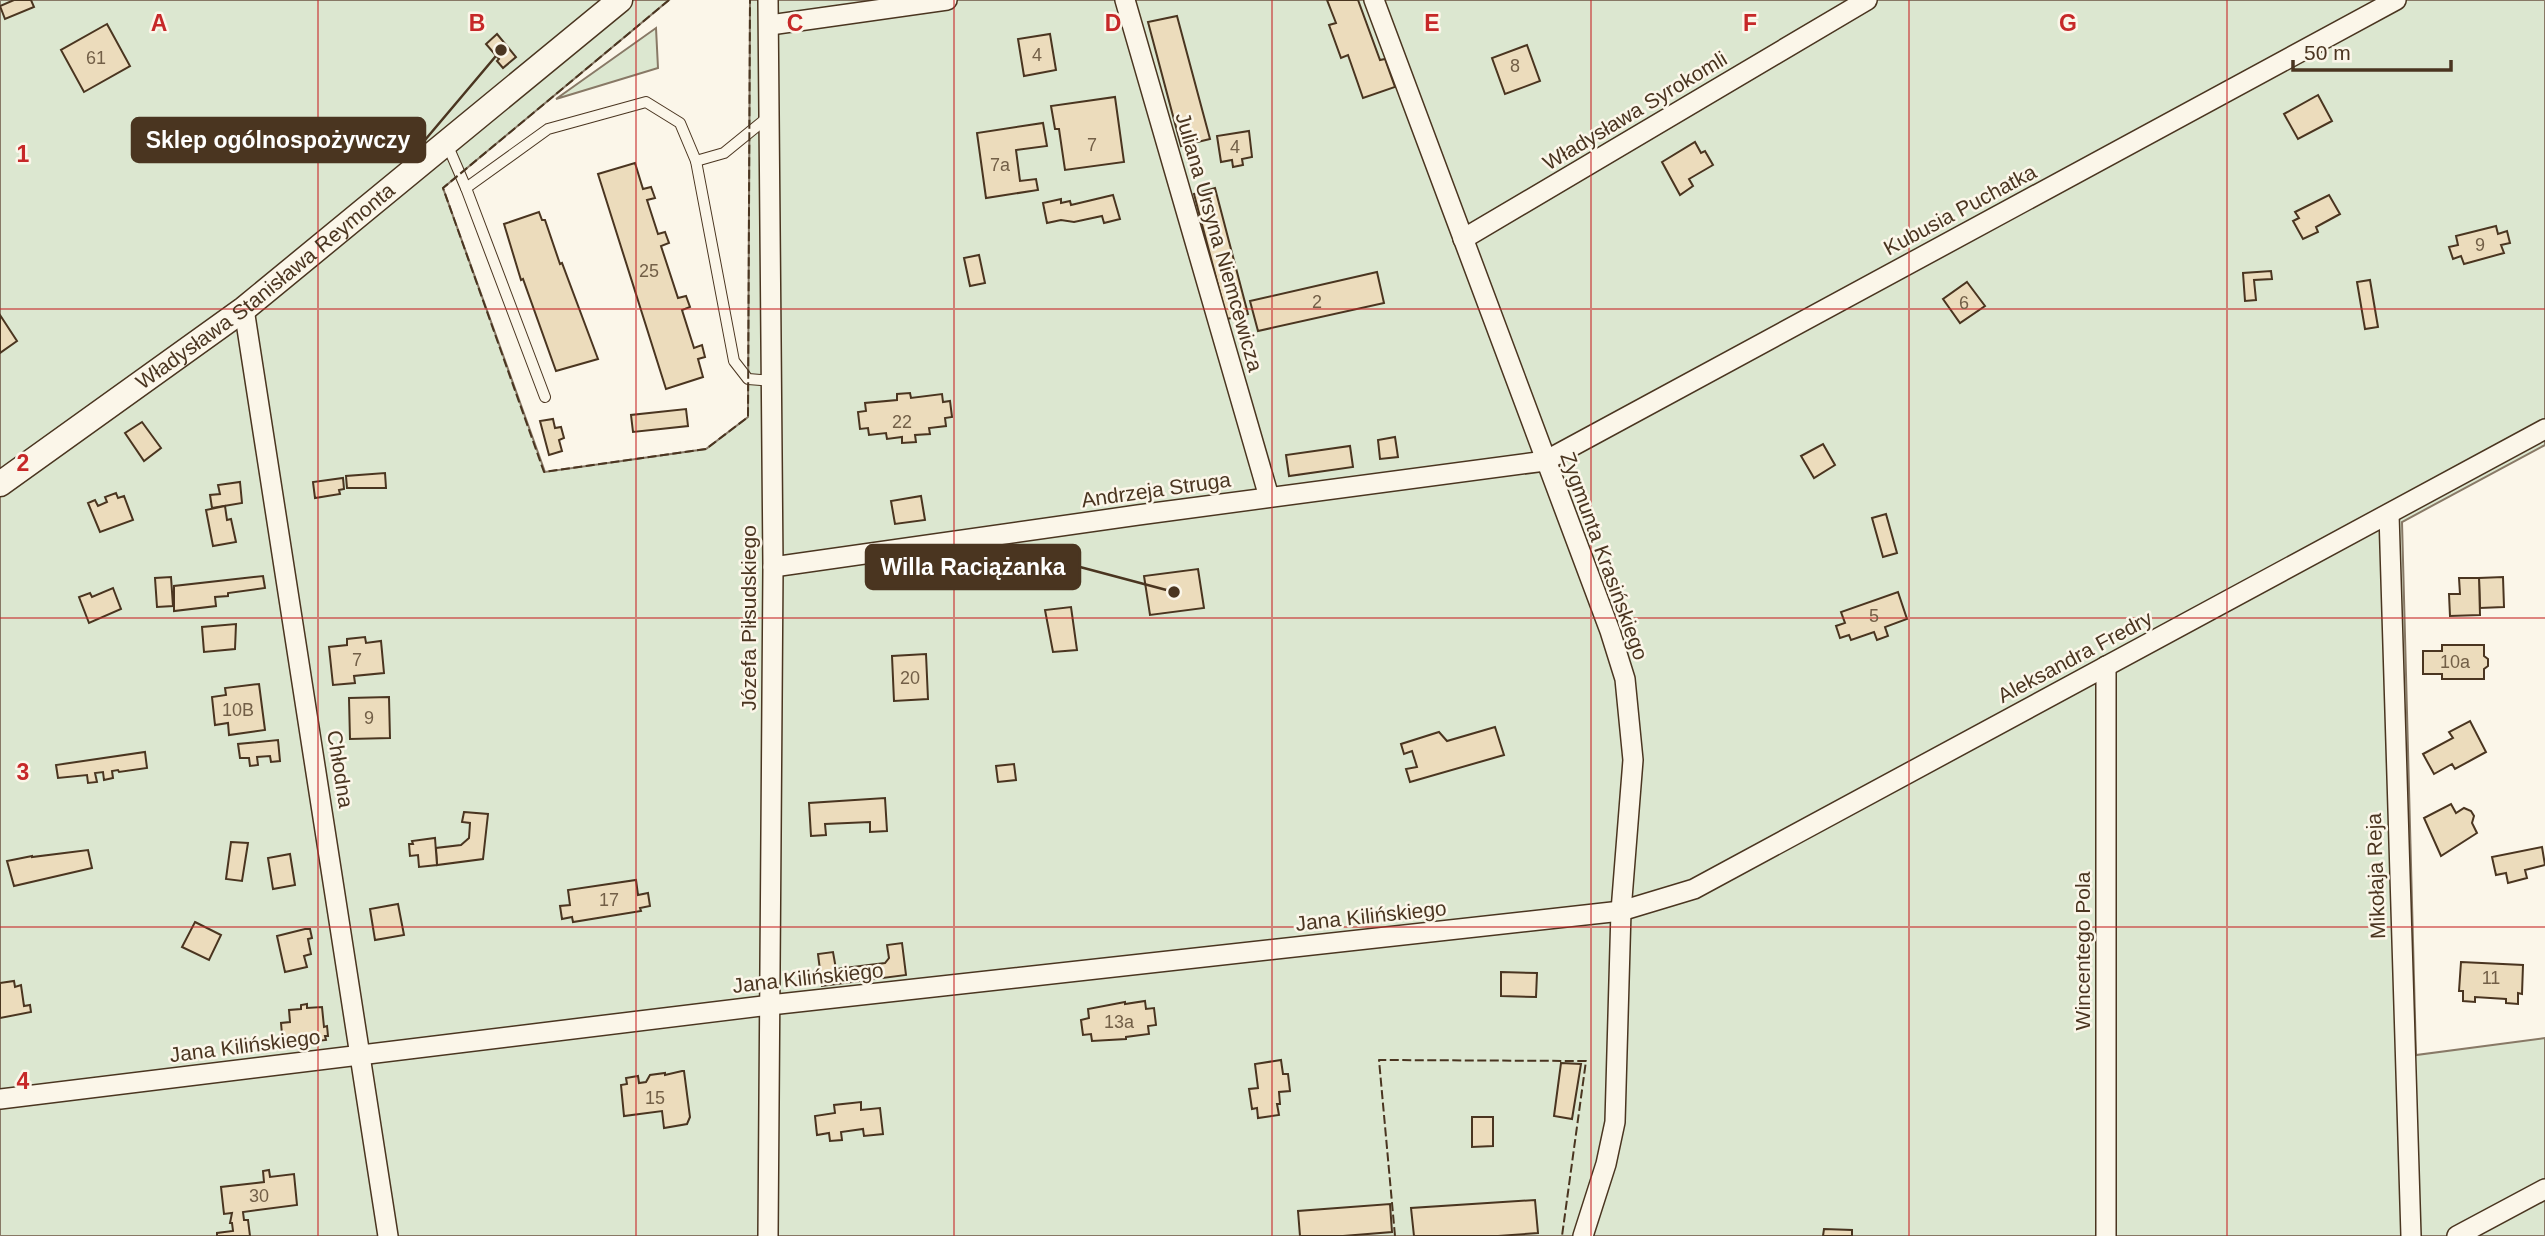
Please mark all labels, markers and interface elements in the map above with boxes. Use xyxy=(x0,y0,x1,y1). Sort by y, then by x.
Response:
text: A xyxy=(151,10,167,36)
text: B xyxy=(469,10,485,36)
text: C xyxy=(787,10,803,36)
text: D xyxy=(1105,10,1121,36)
text: E xyxy=(1424,10,1440,36)
text: F xyxy=(1743,10,1757,36)
text: G xyxy=(2059,10,2077,36)
scale bar xyxy=(2293,28,2450,72)
text: 50 m xyxy=(2304,41,2351,64)
house number: 4 xyxy=(1032,45,1042,65)
street label: Władysława Syrokomli xyxy=(1539,47,1731,175)
house number: 61 xyxy=(86,48,106,68)
house number: 8 xyxy=(1510,56,1520,76)
street label: Juliana Ursyna Niemcewicza xyxy=(1171,110,1268,374)
callout: Sklep ogólnospożywczy xyxy=(132,118,425,162)
text: Sklep ogólnospożywczy xyxy=(146,127,410,153)
house number: 7 xyxy=(1087,135,1097,155)
house number: 4 xyxy=(1230,137,1240,157)
text: 1 xyxy=(17,141,30,167)
house number: 7a xyxy=(990,155,1011,175)
street label: Kubusia Puchatka xyxy=(1880,160,2040,259)
street label: Władysława Stanisława Reymonta xyxy=(131,178,399,394)
house number: 9 xyxy=(2475,235,2485,255)
house number: 25 xyxy=(639,261,659,281)
house number: 2 xyxy=(1312,292,1322,312)
house number: 6 xyxy=(1959,293,1969,313)
house number: 22 xyxy=(892,412,912,432)
street label: Zygmunta Krasińskiego xyxy=(1556,449,1653,663)
text: 2 xyxy=(17,450,29,476)
street label: Andrzeja Struga xyxy=(1080,468,1232,511)
street label: Józefa Piłsudskiego xyxy=(737,525,760,711)
callout: Willa Raciążanka xyxy=(866,545,1080,589)
text: Willa Raciążanka xyxy=(880,554,1066,580)
house number: 5 xyxy=(1869,606,1879,626)
street label: Aleksandra Fredry xyxy=(1994,606,2156,707)
house number: 7 xyxy=(352,650,362,670)
house number: 10a xyxy=(2440,652,2471,672)
house number: 20 xyxy=(900,668,920,688)
house number: 10B xyxy=(222,700,254,720)
house number: 9 xyxy=(364,708,374,728)
street label: Chłodna xyxy=(323,728,358,810)
text: 3 xyxy=(17,759,29,785)
street label: Mikołaja Reja xyxy=(2362,812,2389,939)
street label: Wincentego Pola xyxy=(2071,871,2094,1030)
house number: 17 xyxy=(599,890,619,910)
street label: Jana Kilińskiego xyxy=(1294,896,1448,935)
street label: Jana Kilińskiego xyxy=(731,958,885,997)
house number: 11 xyxy=(2482,968,2500,988)
house number: 13a xyxy=(1104,1012,1135,1032)
street label: Jana Kilińskiego xyxy=(168,1025,322,1066)
text: 4 xyxy=(17,1068,30,1094)
house number: 15 xyxy=(645,1088,665,1108)
house number: 30 xyxy=(249,1186,269,1206)

